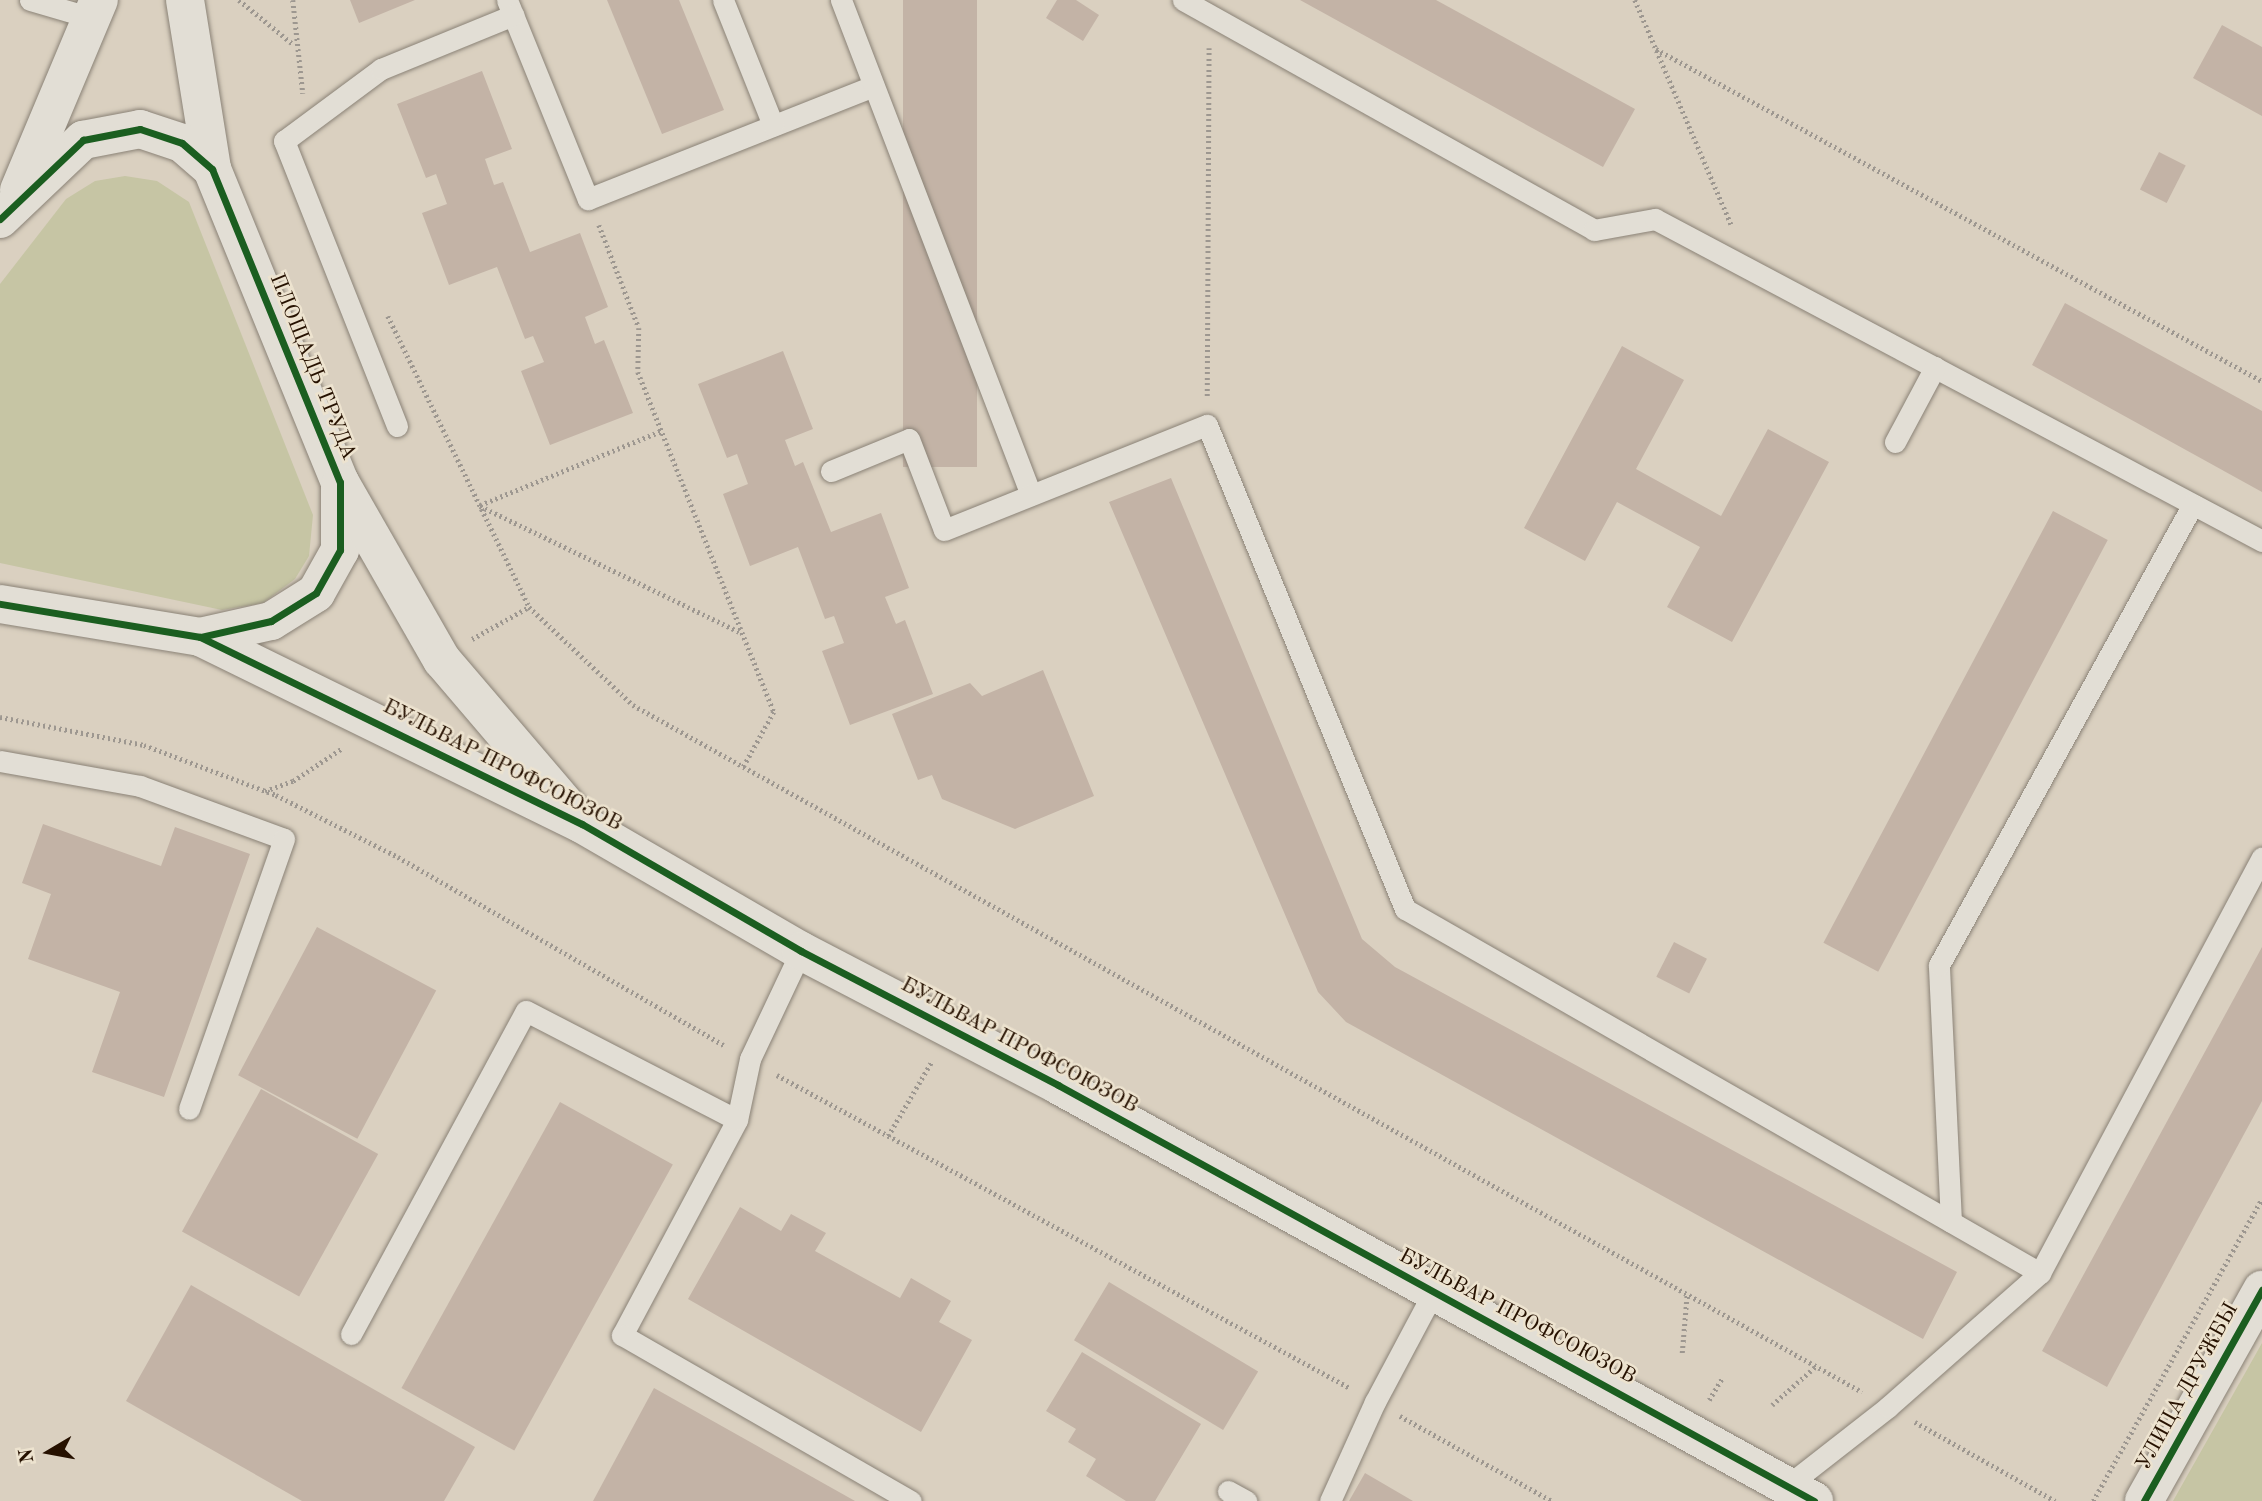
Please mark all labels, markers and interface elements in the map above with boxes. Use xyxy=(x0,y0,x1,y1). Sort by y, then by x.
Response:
street label: ПЛОЩАДЬ ТРУДА xyxy=(263,270,361,464)
street label: БУЛЬВАР ПРОФСОЮЗОВ xyxy=(378,695,626,837)
street label: БУЛЬВАР ПРОФСОЮЗОВ xyxy=(896,973,1142,1119)
street label: БУЛЬВАР ПРОФСОЮЗОВ xyxy=(1394,1244,1640,1390)
street label: УЛИЦА ДРУЖБЫ xyxy=(2131,1299,2245,1475)
north arrow xyxy=(14,1417,84,1487)
text: N xyxy=(17,1447,38,1465)

